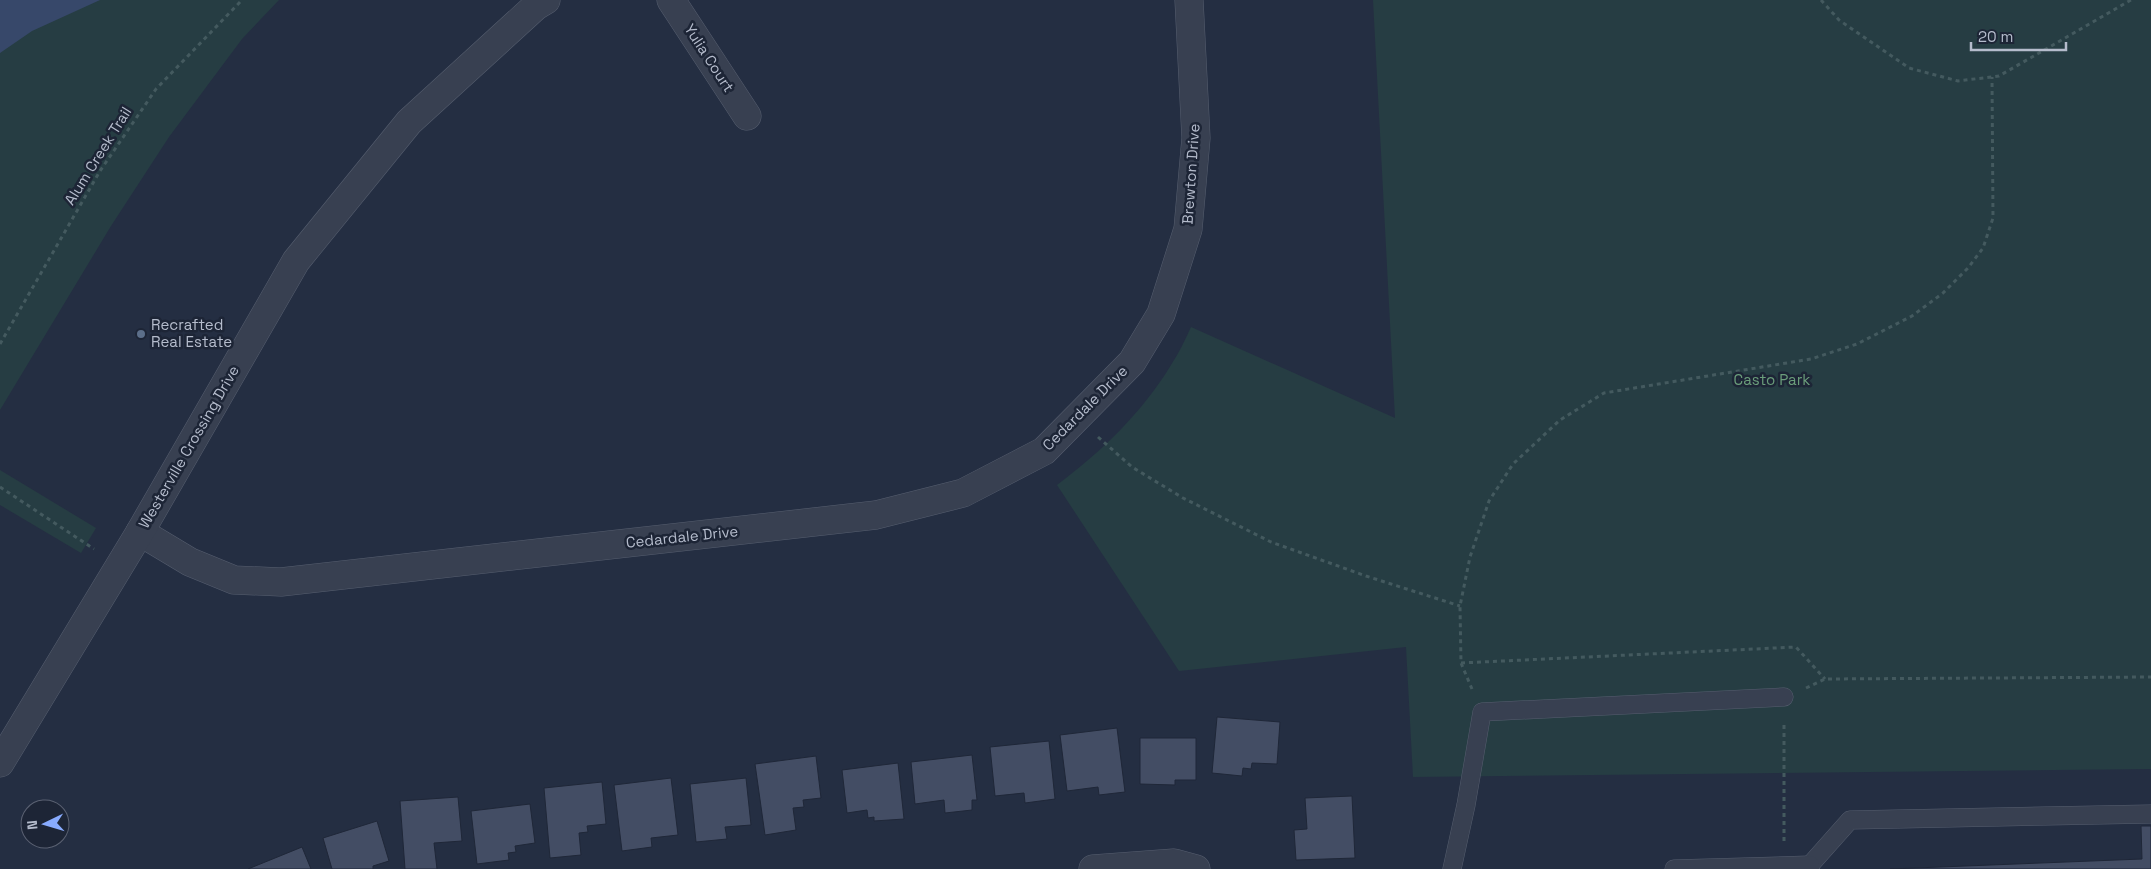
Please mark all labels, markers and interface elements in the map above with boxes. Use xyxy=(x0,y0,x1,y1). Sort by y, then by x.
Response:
street label: Yulia Court xyxy=(680,20,739,96)
scale bar xyxy=(1971,20,2066,52)
text: 20 m xyxy=(1978,27,2013,46)
street label: Alum Creek Trail xyxy=(60,103,135,208)
street label: Brewton Drive xyxy=(1178,123,1204,225)
place label: Recrafted Real Estate xyxy=(151,315,232,351)
marker: Recrafted Real Estate xyxy=(135,328,147,340)
street label: Cedardale Drive xyxy=(1038,361,1131,454)
street label: Westerville Crossing Drive xyxy=(134,362,243,532)
park label: Casto Park xyxy=(1734,370,1810,389)
street label: Cedardale Drive xyxy=(625,521,739,552)
north arrow xyxy=(20,799,70,849)
text: N xyxy=(23,820,41,831)

